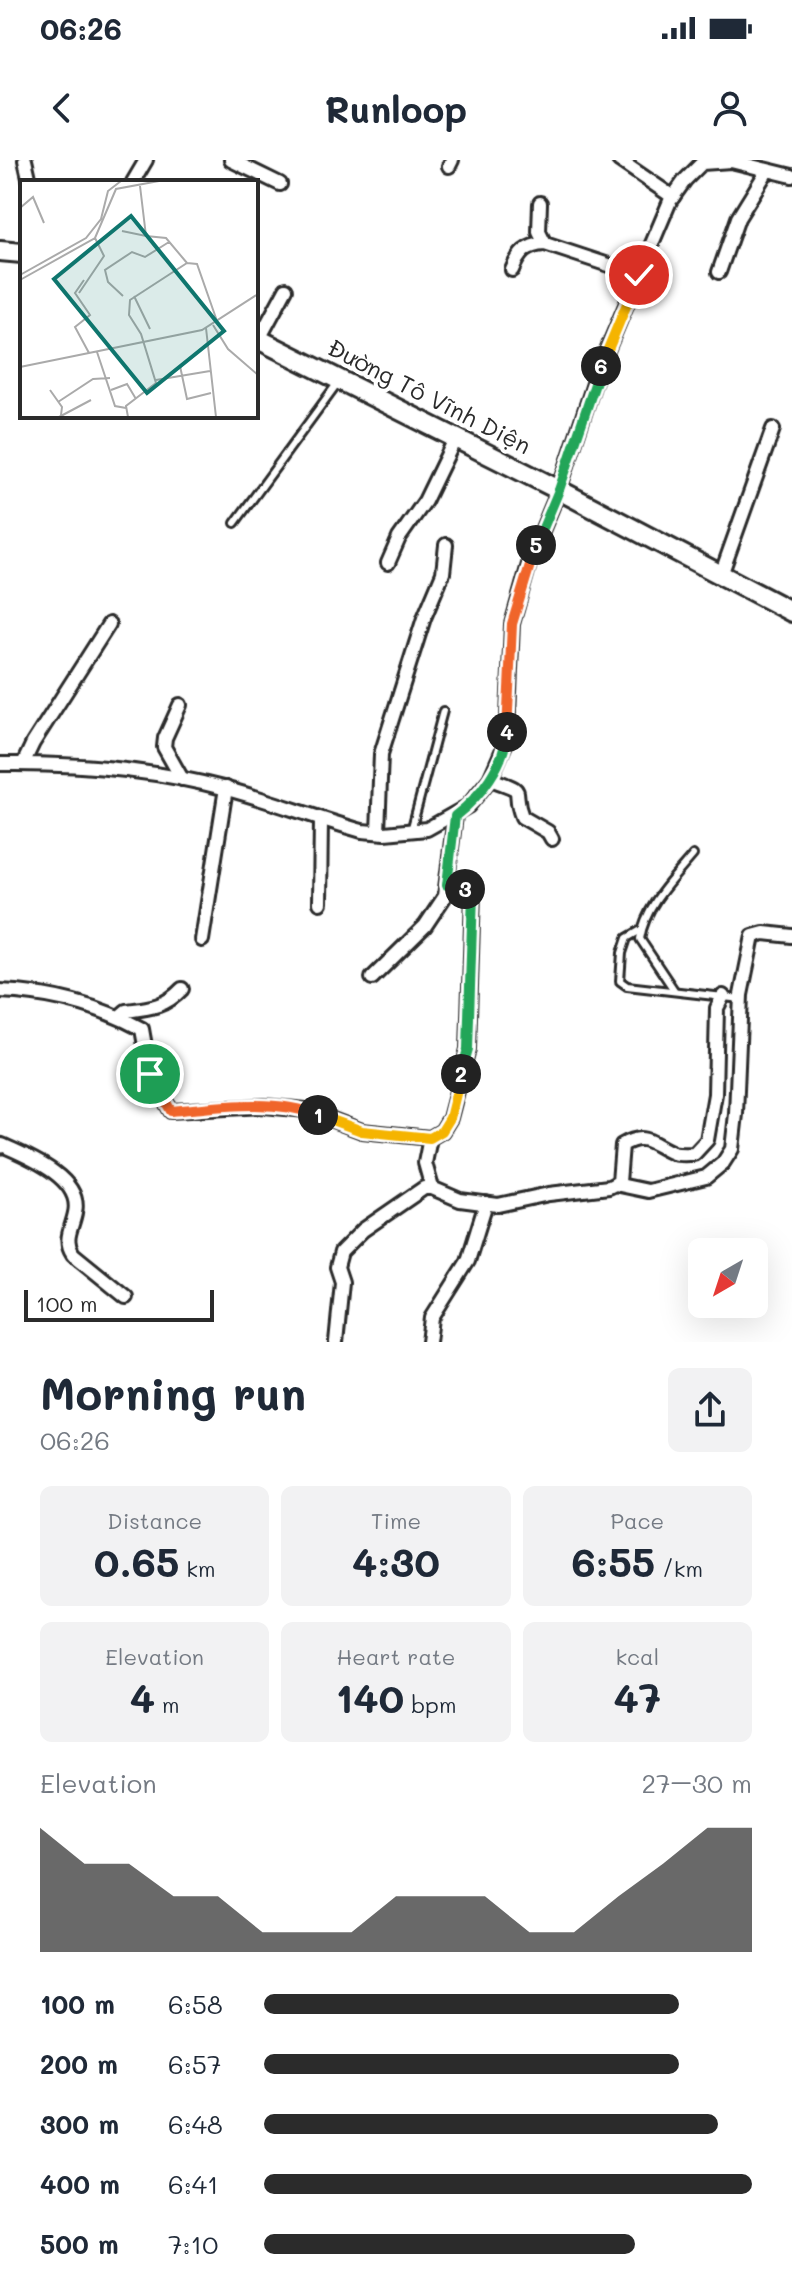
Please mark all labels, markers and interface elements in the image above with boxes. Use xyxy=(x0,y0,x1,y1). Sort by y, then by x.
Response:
text: 06:26 xyxy=(40,8,122,48)
text: Runloop xyxy=(325,85,467,132)
icon: back xyxy=(40,86,84,130)
icon: person xyxy=(708,86,752,130)
inset map xyxy=(20,180,258,418)
pin xyxy=(605,241,673,309)
icon: check xyxy=(617,253,661,297)
street label: Đường Tô Vĩnh Diện xyxy=(323,331,537,460)
pin: 6 xyxy=(581,346,621,386)
text: 6 xyxy=(594,351,608,380)
pin: 5 xyxy=(516,525,556,565)
text: 5 xyxy=(530,530,542,559)
pin: 4 xyxy=(487,712,527,752)
text: 4 xyxy=(500,717,514,746)
pin: 3 xyxy=(445,869,485,909)
text: 3 xyxy=(458,874,472,903)
pin xyxy=(116,1040,184,1108)
icon: arrive xyxy=(128,1052,172,1096)
pin: 2 xyxy=(441,1054,481,1094)
text: 2 xyxy=(455,1059,467,1088)
pin: 1 xyxy=(298,1095,338,1135)
text: 1 xyxy=(313,1100,323,1129)
north arrow xyxy=(688,1238,768,1318)
map controls xyxy=(688,1238,768,1318)
scale bar xyxy=(24,1286,214,1322)
text: 100 m xyxy=(36,1289,98,1318)
text: Morning run xyxy=(40,1364,306,1421)
button: share xyxy=(668,1368,752,1452)
text: 06:26 xyxy=(40,1423,110,1457)
text: Distance xyxy=(107,1506,202,1535)
text: Time xyxy=(371,1506,421,1535)
text: Pace xyxy=(610,1506,664,1535)
text: 0.65 xyxy=(94,1535,179,1587)
text: 4:30 xyxy=(352,1535,440,1587)
text: 6:55 xyxy=(572,1535,655,1587)
text: km xyxy=(179,1554,216,1583)
text: /km xyxy=(655,1554,703,1583)
text: Elevation xyxy=(105,1642,204,1671)
text: Heart rate xyxy=(337,1642,455,1671)
text: kcal xyxy=(615,1642,659,1671)
text: 4 xyxy=(130,1671,155,1723)
text: 140 xyxy=(336,1671,404,1723)
text: 47 xyxy=(614,1671,661,1723)
text: m xyxy=(155,1690,180,1719)
text: bpm xyxy=(404,1690,456,1719)
text: Elevation xyxy=(40,1766,157,1800)
text: 27–30 m xyxy=(641,1766,752,1800)
text: 100 m xyxy=(40,1987,115,2021)
text: 6:58 xyxy=(168,1987,223,2021)
text: 200 m xyxy=(40,2047,118,2081)
text: 6:57 xyxy=(168,2047,221,2081)
text: 300 m xyxy=(40,2107,119,2141)
text: 6:48 xyxy=(168,2107,223,2141)
text: 400 m xyxy=(40,2167,120,2201)
text: 6:41 xyxy=(168,2167,219,2201)
text: 500 m xyxy=(40,2227,119,2261)
text: 7:10 xyxy=(168,2227,218,2261)

